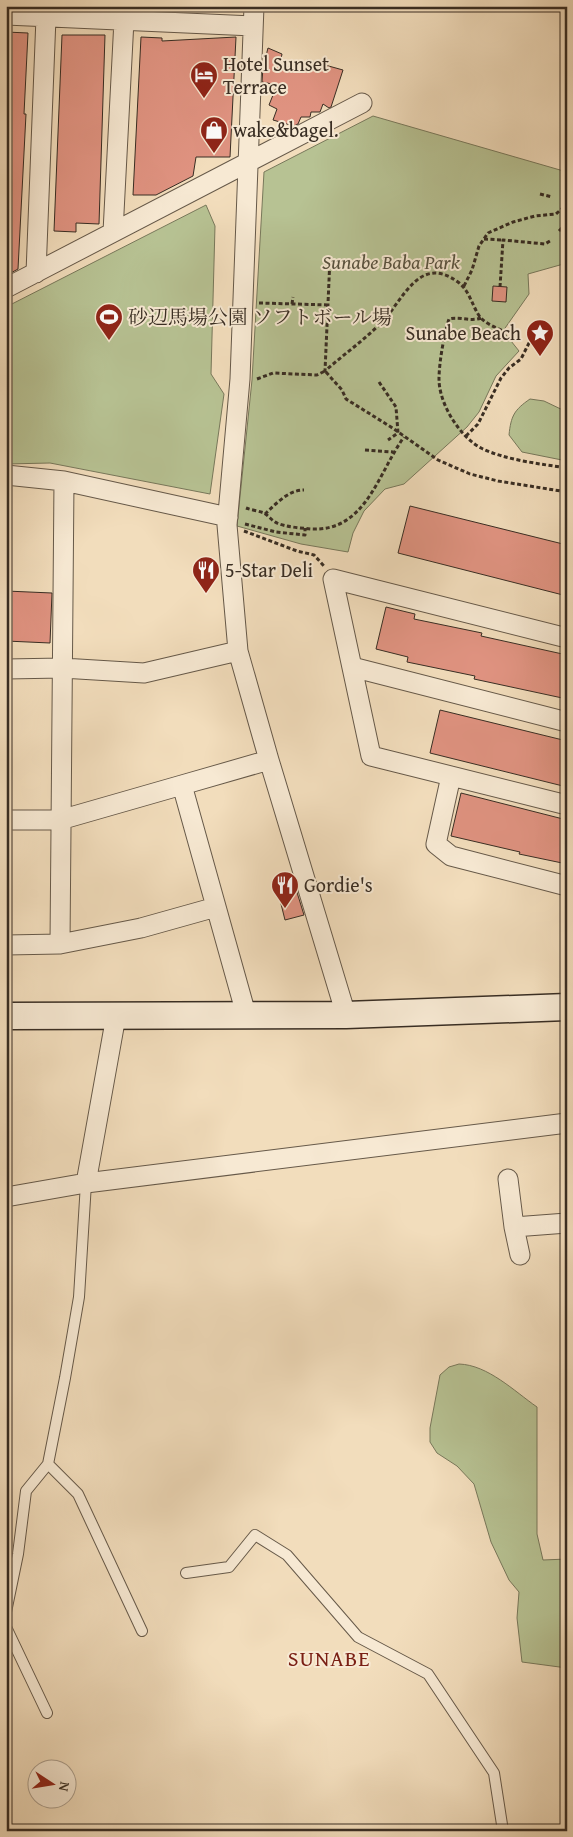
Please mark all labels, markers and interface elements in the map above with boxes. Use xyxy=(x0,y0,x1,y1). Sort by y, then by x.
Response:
place label: Hotel Sunset Terrace xyxy=(223,49,329,101)
hotel icon: Hotel Sunset Terrace xyxy=(189,60,219,99)
shop icon: wake&bagel. xyxy=(199,115,229,154)
place label: wake&bagel. xyxy=(233,115,339,144)
park label: Sunabe Baba Park xyxy=(322,247,461,276)
sports icon: 砂辺馬場公園 ソフトボール場 xyxy=(94,302,124,341)
place label: 砂辺馬場公園 ソフトボール場 xyxy=(128,302,392,331)
place label: Sunabe Beach xyxy=(406,318,521,347)
place icon: Sunabe Beach xyxy=(525,318,555,357)
restaurant icon: 5-Star Deli xyxy=(191,555,221,594)
place label: 5-Star Deli xyxy=(225,555,314,584)
restaurant icon: Gordie's xyxy=(270,870,300,909)
place label: Gordie's xyxy=(304,870,373,899)
district label: SUNABE xyxy=(288,1642,370,1674)
north arrow xyxy=(28,1760,78,1810)
text: N xyxy=(54,1780,75,1794)

